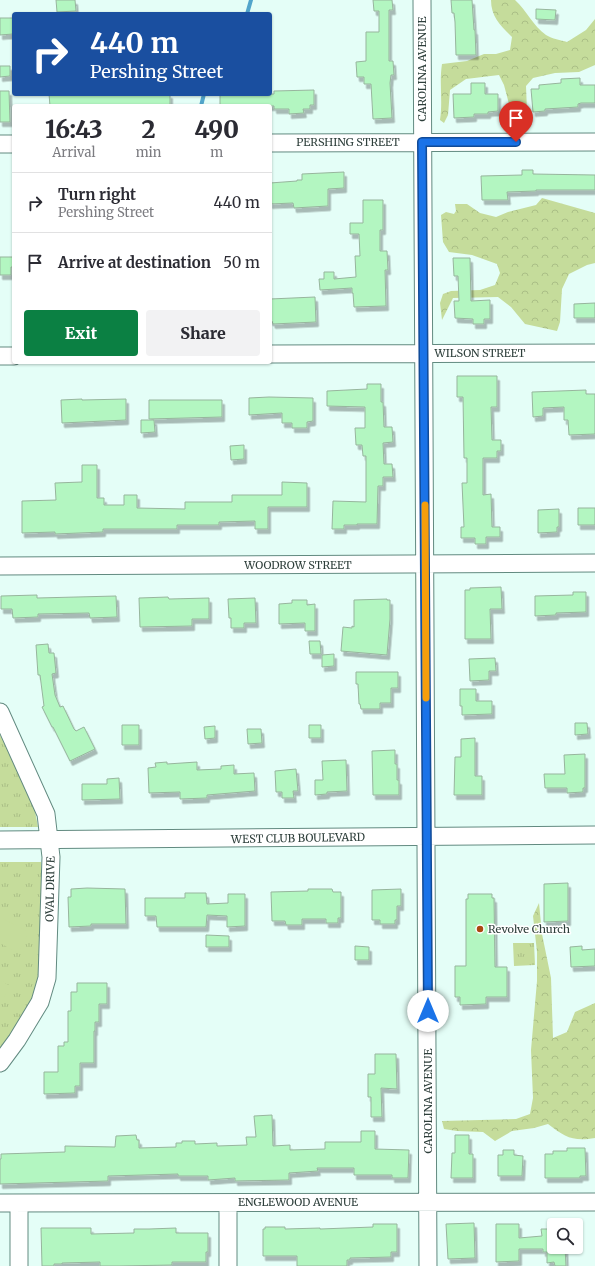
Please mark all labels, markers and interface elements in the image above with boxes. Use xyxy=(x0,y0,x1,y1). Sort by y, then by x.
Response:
street label: CAROLINA AVENUE xyxy=(415,17,429,121)
text: 440 m xyxy=(90,25,179,61)
icon: right xyxy=(24,28,76,80)
text: Pershing Street xyxy=(90,60,223,83)
pin xyxy=(499,101,533,142)
icon: arrive xyxy=(505,107,527,129)
text: 16:43 xyxy=(45,114,103,145)
text: 2 xyxy=(141,114,156,145)
text: 490 xyxy=(194,114,239,145)
street label: PERSHING STREET xyxy=(296,135,400,149)
text: Arrival xyxy=(52,144,96,161)
text: min xyxy=(136,144,161,161)
text: m xyxy=(210,144,223,161)
text: Turn right xyxy=(58,185,136,204)
icon: right xyxy=(24,192,46,214)
text: 440 m xyxy=(214,193,260,212)
text: Pershing Street xyxy=(58,204,154,221)
icon: arrive xyxy=(24,252,46,274)
text: Arrive at destination xyxy=(58,253,211,272)
text: 50 m xyxy=(223,253,260,272)
button: Exit xyxy=(24,310,138,356)
button: Share xyxy=(146,310,260,356)
street label: WILSON STREET xyxy=(434,346,526,360)
street label: WOODROW STREET xyxy=(243,558,352,572)
street label: WEST CLUB BOULEVARD xyxy=(230,830,365,846)
street label: OVAL DRIVE xyxy=(42,856,58,922)
place label: Revolve Church xyxy=(488,922,571,936)
marker: Revolve Church xyxy=(475,924,485,934)
position arrow xyxy=(407,990,449,1032)
street label: CAROLINA AVENUE xyxy=(421,1049,435,1153)
street label: ENGLEWOOD AVENUE xyxy=(238,1195,358,1209)
map controls xyxy=(547,1218,583,1254)
button: search xyxy=(547,1218,583,1254)

